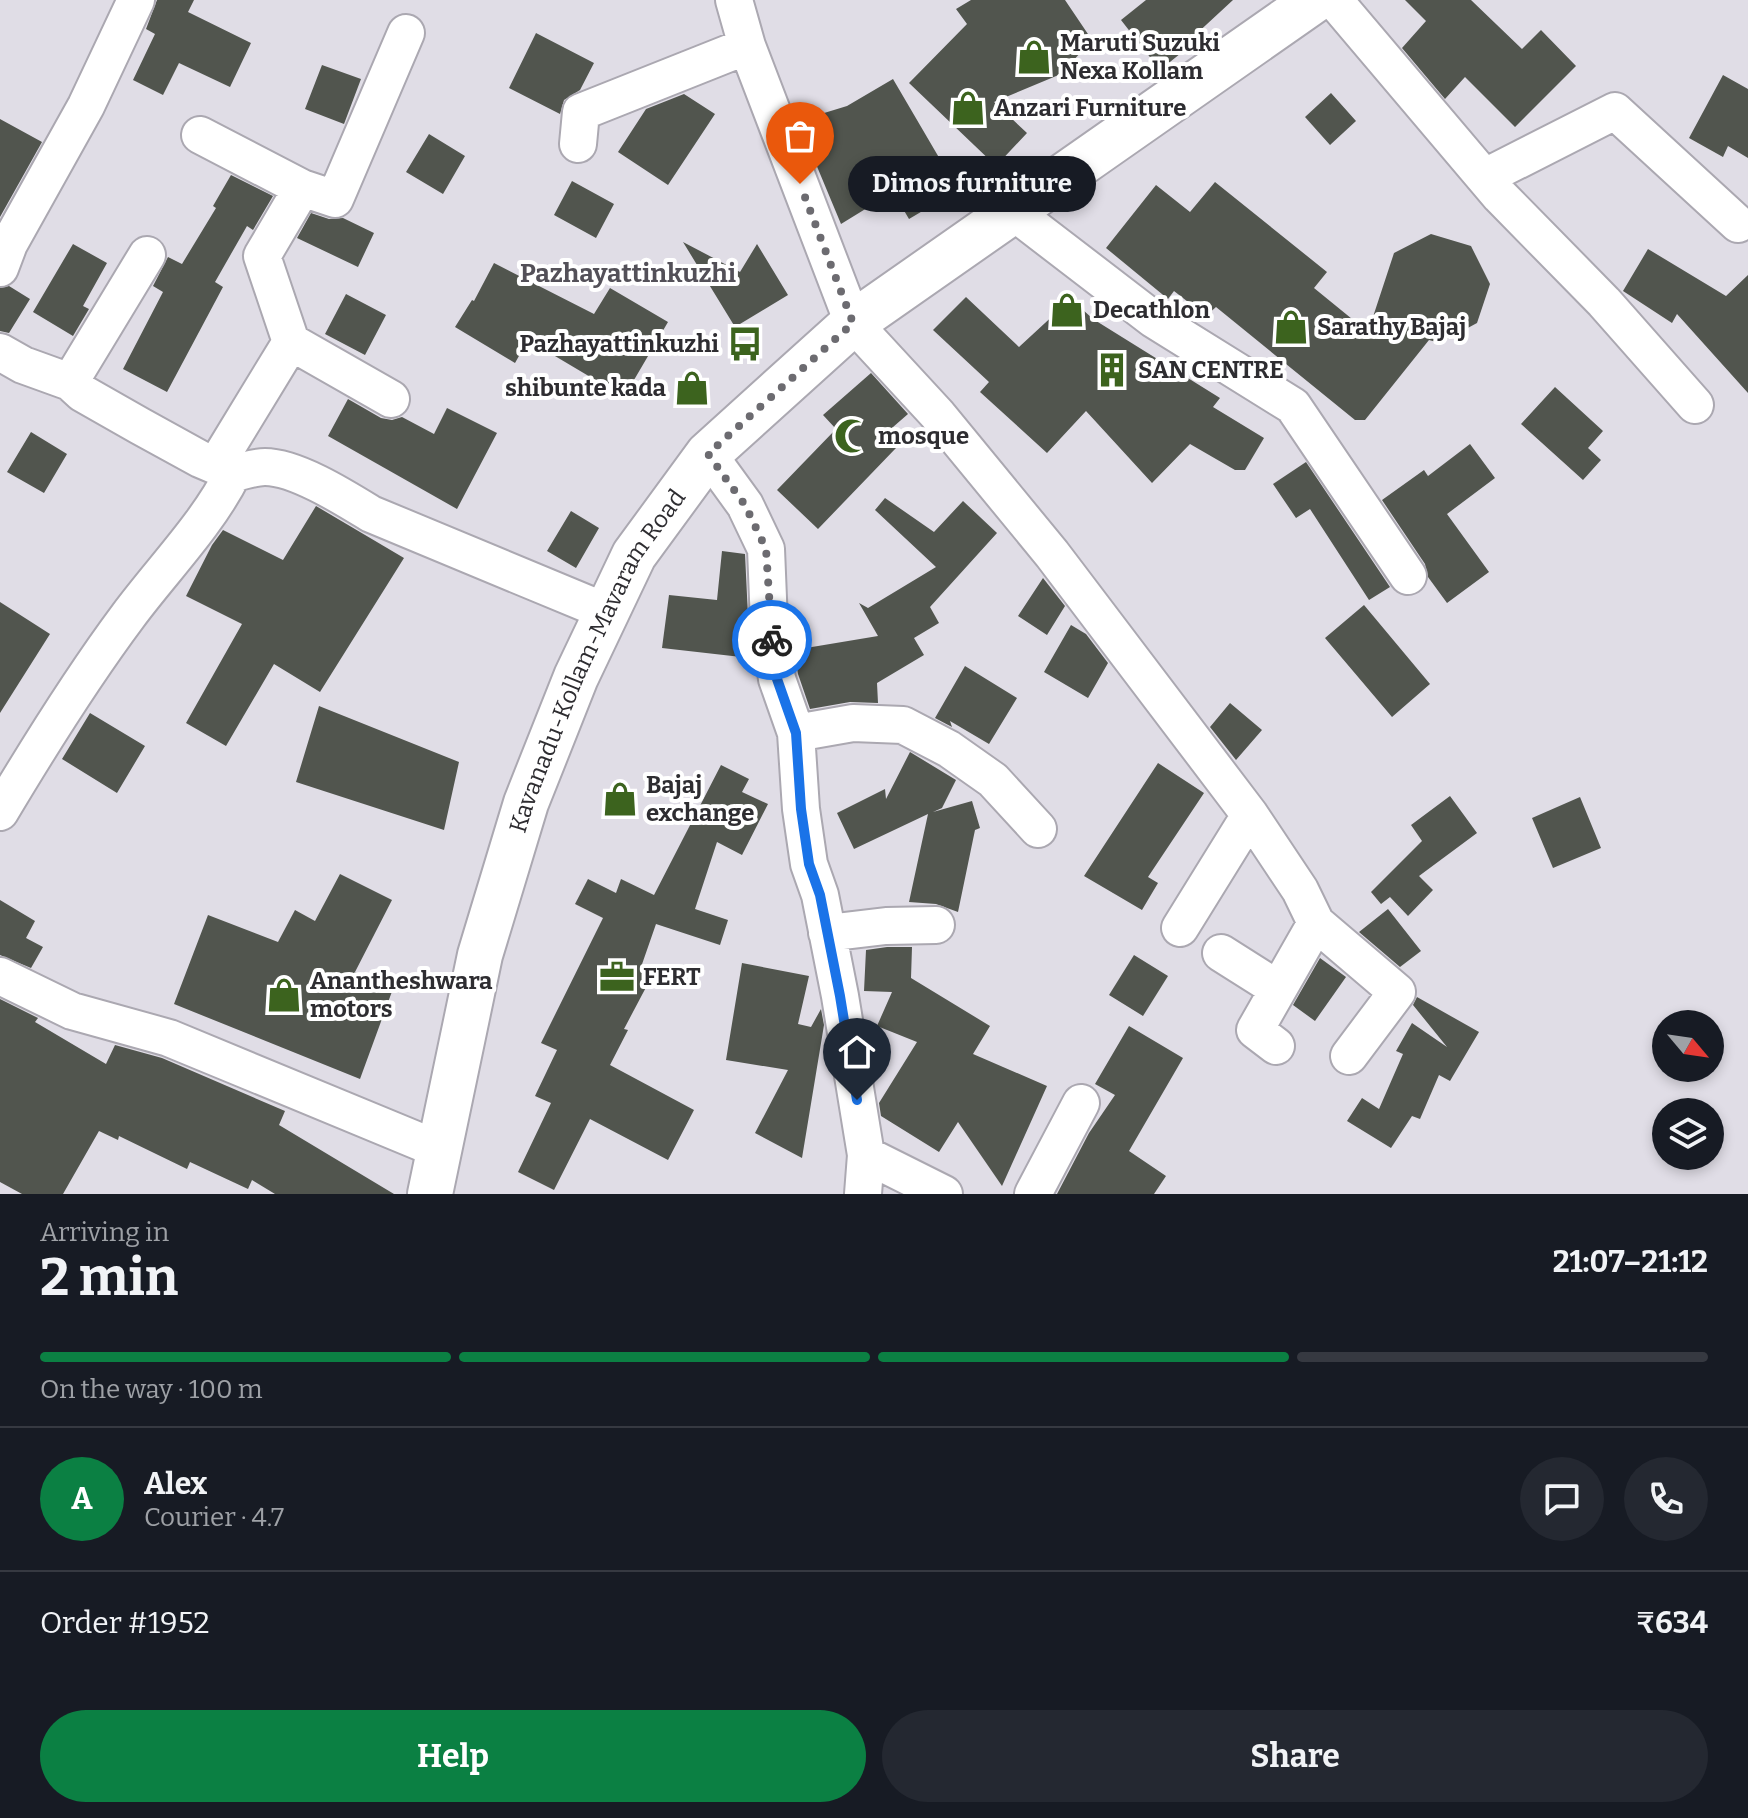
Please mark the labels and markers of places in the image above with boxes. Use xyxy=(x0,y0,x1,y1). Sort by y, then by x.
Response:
place label: Maruti Suzuki Nexa Kollam xyxy=(1060,29,1220,85)
shop icon: Maruti Suzuki Nexa Kollam xyxy=(1015,38,1053,76)
shop icon: Anzari Furniture xyxy=(949,89,987,127)
place label: Anzari Furniture xyxy=(994,94,1186,122)
pin xyxy=(766,102,834,184)
callout: Dimos furniture xyxy=(848,156,1096,212)
shop icon: Decathlon xyxy=(1048,291,1086,329)
place label: Decathlon xyxy=(1093,296,1210,324)
shop icon: Sarathy Bajaj xyxy=(1272,308,1310,346)
place label: Sarathy Bajaj xyxy=(1317,313,1466,341)
bus stop icon: Pazhayattinkuzhi xyxy=(726,325,764,363)
place label: Pazhayattinkuzhi xyxy=(519,330,719,358)
building icon: SAN CENTRE xyxy=(1093,351,1131,389)
place label: SAN CENTRE xyxy=(1138,356,1284,384)
shop icon: shibunte kada xyxy=(673,369,711,407)
place label: shibunte kada xyxy=(505,374,667,402)
mosque icon: mosque xyxy=(833,417,871,455)
place label: mosque xyxy=(878,422,969,450)
place label: Bajaj exchange xyxy=(646,771,754,827)
shop icon: Bajaj exchange xyxy=(601,780,639,818)
office icon: FERT xyxy=(598,958,636,996)
place label: FERT xyxy=(643,963,701,991)
place label: Anantheshwara motors xyxy=(310,967,493,1023)
shop icon: Anantheshwara motors xyxy=(265,976,303,1014)
pin xyxy=(823,1018,891,1100)

